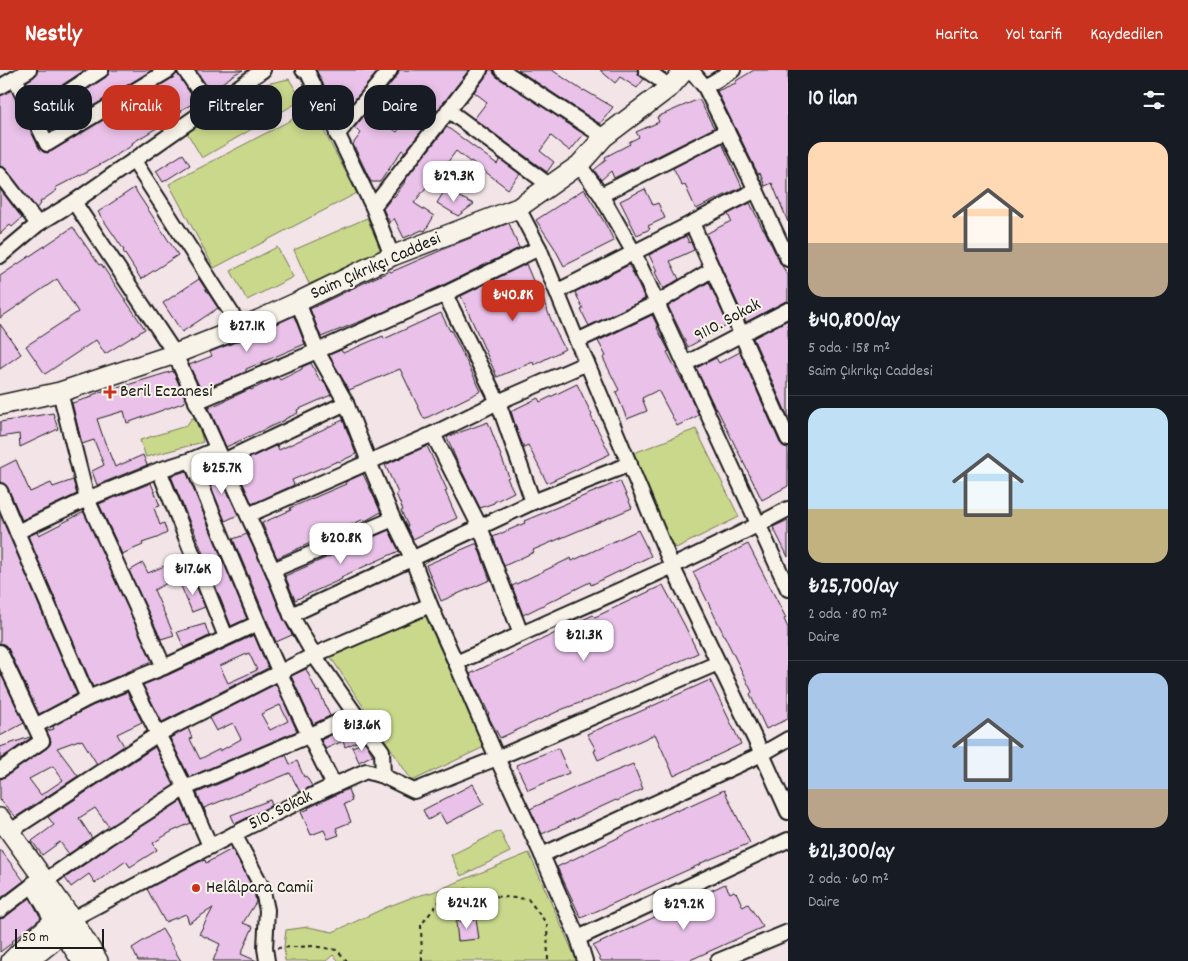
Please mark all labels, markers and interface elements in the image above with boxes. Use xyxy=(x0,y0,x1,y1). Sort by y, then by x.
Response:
text: Nestly xyxy=(25,18,82,52)
text: Harita xyxy=(935,23,978,48)
text: Yol tarifi xyxy=(1006,23,1062,48)
text: Kaydedilen xyxy=(1090,23,1163,48)
chip: Satılık xyxy=(15,85,92,130)
chip: Kiralık xyxy=(102,85,180,130)
chip: Filtreler xyxy=(190,85,282,130)
chip: Yeni xyxy=(292,85,354,130)
chip: Daire xyxy=(364,85,436,130)
text: 10 ilan xyxy=(808,85,857,115)
icon: filters xyxy=(1140,86,1168,114)
pin: ₺29.3K xyxy=(413,160,495,203)
text: ₺29.3K xyxy=(434,165,474,188)
icon: home xyxy=(943,175,1033,265)
street label: Saim Çıkrıkçı Caddesi xyxy=(307,227,445,307)
pin: ₺40.8K xyxy=(472,280,554,322)
text: ₺40.8K xyxy=(493,284,533,307)
street label: 9110. Sokak xyxy=(690,293,766,349)
text: ₺40,800/ay xyxy=(808,307,900,337)
pin: ₺27.1K xyxy=(206,310,288,353)
text: ₺27.1K xyxy=(229,315,265,338)
text: 5 oda · 158 m² xyxy=(808,337,890,360)
text: Saim Çıkrıkçı Caddesi xyxy=(808,360,933,383)
place label: Beril Eczanesi xyxy=(120,380,213,405)
marker: Beril Eczanesi xyxy=(104,386,116,398)
icon: home xyxy=(943,440,1033,530)
pin: ₺25.7K xyxy=(181,452,263,495)
text: ₺25.7K xyxy=(202,457,242,480)
pin: ₺20.8K xyxy=(300,522,382,565)
text: ₺20.8K xyxy=(320,527,362,550)
pin: ₺17.6K xyxy=(152,554,234,596)
text: ₺17.6K xyxy=(175,558,211,581)
text: ₺25,700/ay xyxy=(808,573,898,603)
text: 2 oda · 80 m² xyxy=(808,603,887,626)
pin: ₺21.3K xyxy=(543,620,625,662)
text: ₺21.3K xyxy=(566,624,602,647)
text: Daire xyxy=(808,626,840,649)
icon: home xyxy=(943,705,1033,795)
pin: ₺13.6K xyxy=(321,710,403,752)
text: ₺13.6K xyxy=(343,714,381,737)
street label: 510. Sokak xyxy=(245,785,317,837)
text: ₺21,300/ay xyxy=(808,838,894,868)
text: 2 oda · 60 m² xyxy=(808,868,889,891)
place label: Helâlpara Camii xyxy=(206,876,313,901)
marker: Helâlpara Camii xyxy=(190,882,202,894)
pin: ₺24.2K xyxy=(426,888,508,930)
pin: ₺29.2K xyxy=(643,888,725,931)
text: Daire xyxy=(808,891,840,914)
text: ₺24.2K xyxy=(447,892,487,915)
text: ₺29.2K xyxy=(664,893,704,916)
scale bar xyxy=(15,926,104,949)
text: 50 m xyxy=(22,928,49,948)

